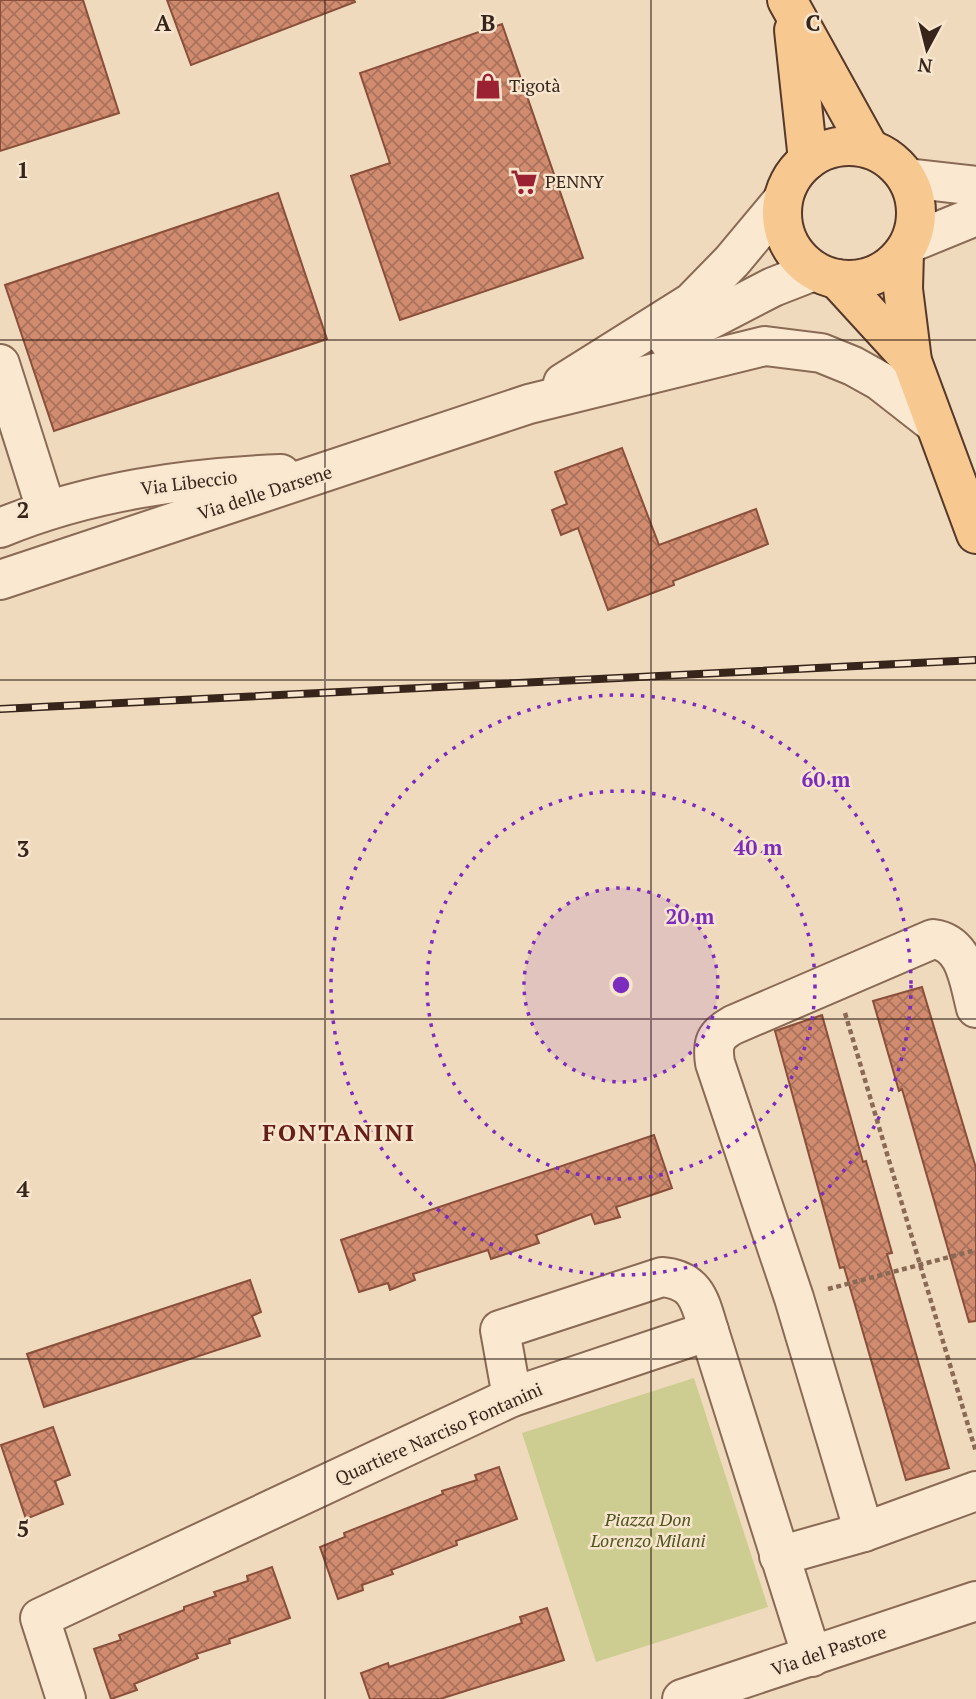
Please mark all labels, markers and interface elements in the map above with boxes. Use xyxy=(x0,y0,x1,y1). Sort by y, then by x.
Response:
text: A xyxy=(155,7,172,38)
text: B xyxy=(481,7,496,38)
text: C xyxy=(806,7,821,38)
north arrow xyxy=(892,14,962,84)
text: N xyxy=(916,53,934,80)
shop icon: Tigotà xyxy=(473,71,503,101)
place label: Tigotà xyxy=(509,73,561,97)
text: 1 xyxy=(17,154,30,185)
supermarket icon: PENNY xyxy=(509,167,539,197)
place label: PENNY xyxy=(545,169,605,193)
street label: Via delle Darsene xyxy=(194,459,335,525)
street label: Via Libeccio xyxy=(139,464,239,500)
text: 2 xyxy=(17,494,30,525)
text: 60 m xyxy=(802,765,851,793)
text: 3 xyxy=(17,833,30,864)
text: 40 m xyxy=(734,833,783,861)
text: 20 m xyxy=(666,902,715,930)
centre of rings xyxy=(609,973,633,997)
district label: FONTANINI xyxy=(262,1116,416,1148)
text: 4 xyxy=(17,1173,30,1204)
street label: Quartiere Narciso Fontanini xyxy=(331,1376,546,1490)
park label: Piazza Don Lorenzo Milani xyxy=(589,1507,706,1552)
text: 5 xyxy=(17,1513,30,1544)
street label: Via del Pastore xyxy=(768,1619,889,1681)

